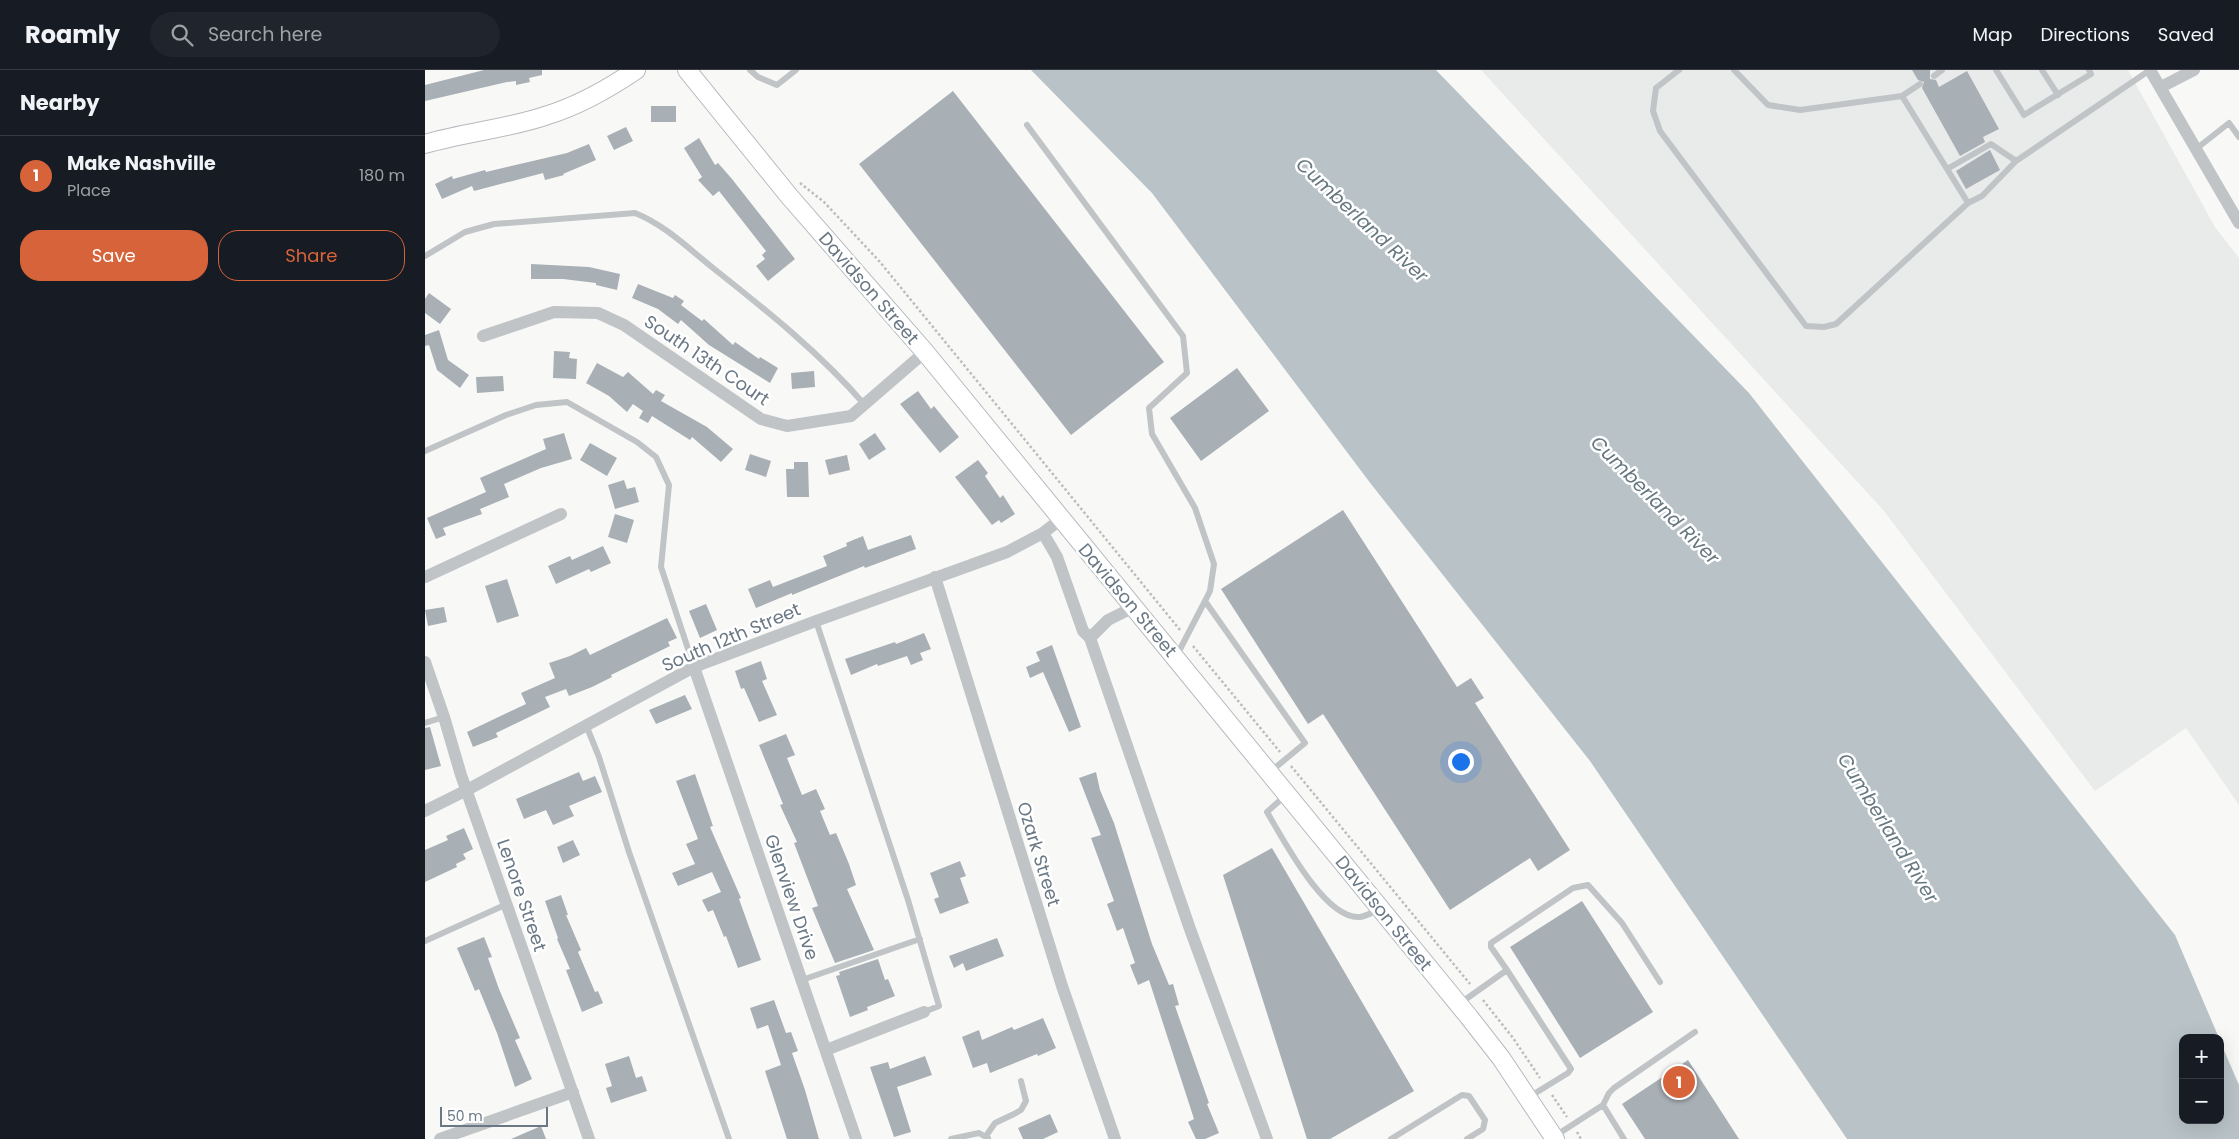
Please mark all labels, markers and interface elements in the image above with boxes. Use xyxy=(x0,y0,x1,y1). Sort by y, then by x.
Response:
search box xyxy=(150,12,500,57)
text: Roamly xyxy=(25,18,120,51)
icon: search xyxy=(168,21,196,49)
text: Search here xyxy=(208,21,322,48)
text: Map xyxy=(1973,22,2012,47)
text: Directions xyxy=(2040,22,2130,47)
text: Saved xyxy=(2158,22,2214,47)
text: Nearby xyxy=(20,88,100,117)
text: Make Nashville xyxy=(67,150,216,177)
water label: Cumberland River xyxy=(1290,151,1435,289)
text: 1 xyxy=(33,164,39,187)
text: 180 m xyxy=(359,164,405,187)
text: Place xyxy=(67,179,111,202)
street label: Davidson Street xyxy=(813,226,925,350)
button: Save xyxy=(20,230,208,281)
button: Share xyxy=(218,230,405,281)
street label: South 13th Court xyxy=(640,309,774,411)
water label: Cumberland River xyxy=(1585,430,1726,571)
street label: Davidson Street xyxy=(1073,538,1183,662)
street label: South 12th Street xyxy=(658,597,804,677)
water label: Cumberland River xyxy=(1831,748,1946,909)
your location xyxy=(1448,749,1474,775)
street label: Ozark Street xyxy=(1011,799,1067,909)
street label: Glenview Drive xyxy=(759,831,825,963)
street label: Lenore Street xyxy=(491,835,553,955)
street label: Davidson Street xyxy=(1330,850,1438,976)
map controls xyxy=(2179,1034,2224,1124)
button: + xyxy=(2179,1034,2224,1079)
pin: 1 xyxy=(1663,1063,1695,1101)
button: − xyxy=(2179,1079,2224,1124)
scale bar xyxy=(440,1104,547,1127)
text: 50 m xyxy=(447,1106,483,1126)

